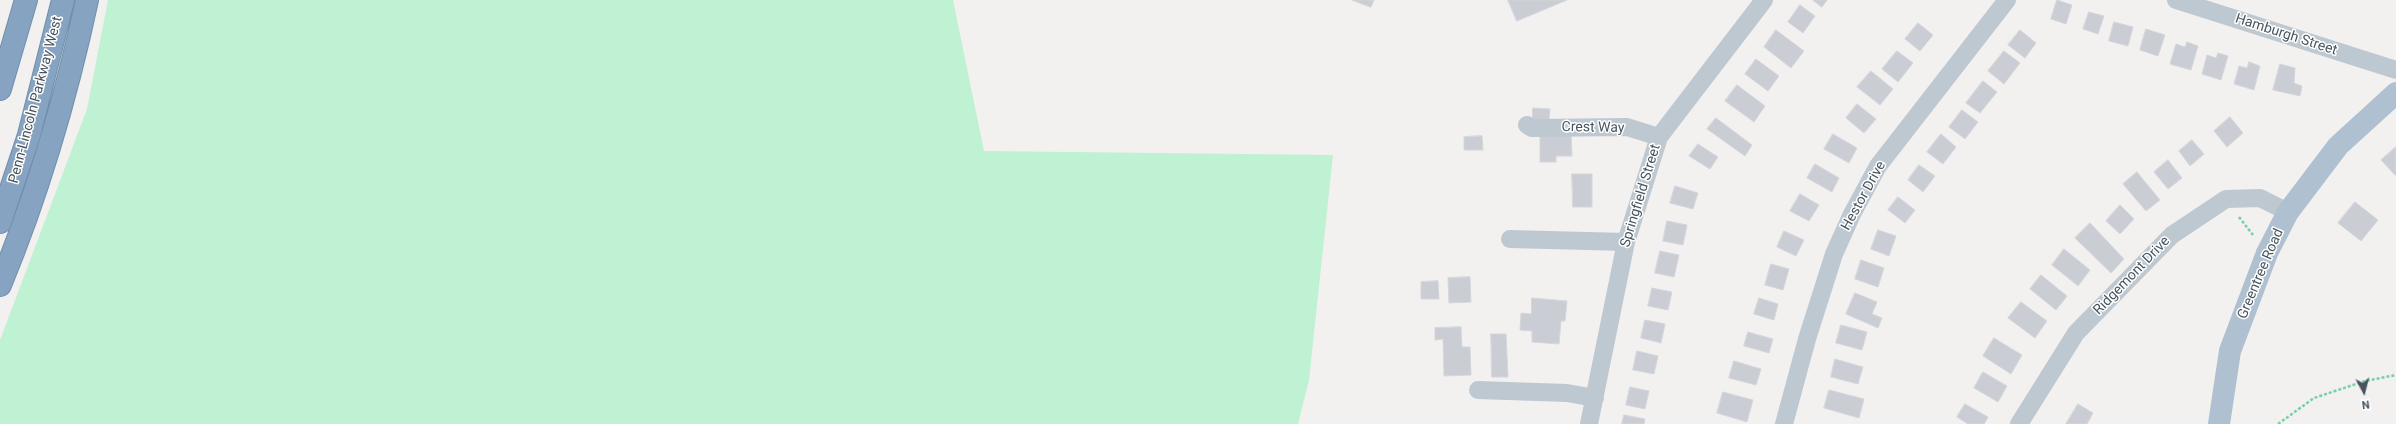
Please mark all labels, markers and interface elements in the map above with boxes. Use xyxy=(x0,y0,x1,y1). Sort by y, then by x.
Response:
street label: Hamburgh Street xyxy=(2233,11,2339,59)
street label: Penn-Lincoln Parkway West xyxy=(6,15,66,185)
street label: Crest Way xyxy=(1561,119,1625,137)
street label: Springfield Street xyxy=(1617,142,1665,250)
street label: Hestor Drive xyxy=(1838,158,1890,234)
street label: Greentree Road xyxy=(2234,226,2288,322)
street label: Ridgemont Drive xyxy=(2090,233,2174,319)
north arrow xyxy=(2344,372,2384,412)
text: N xyxy=(2361,397,2370,411)

